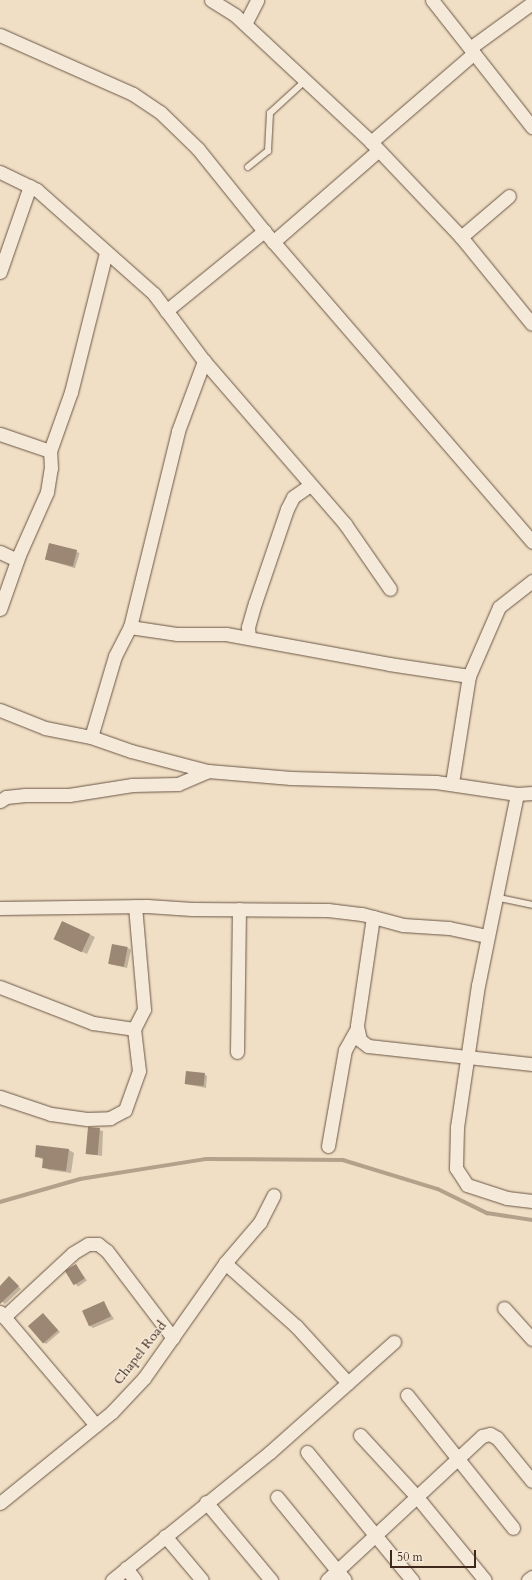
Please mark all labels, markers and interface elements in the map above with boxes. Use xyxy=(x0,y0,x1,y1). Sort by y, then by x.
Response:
street label: Chapel Road xyxy=(110,1318,170,1388)
scale bar xyxy=(392,1542,478,1568)
text: 50 m xyxy=(397,1549,423,1565)

